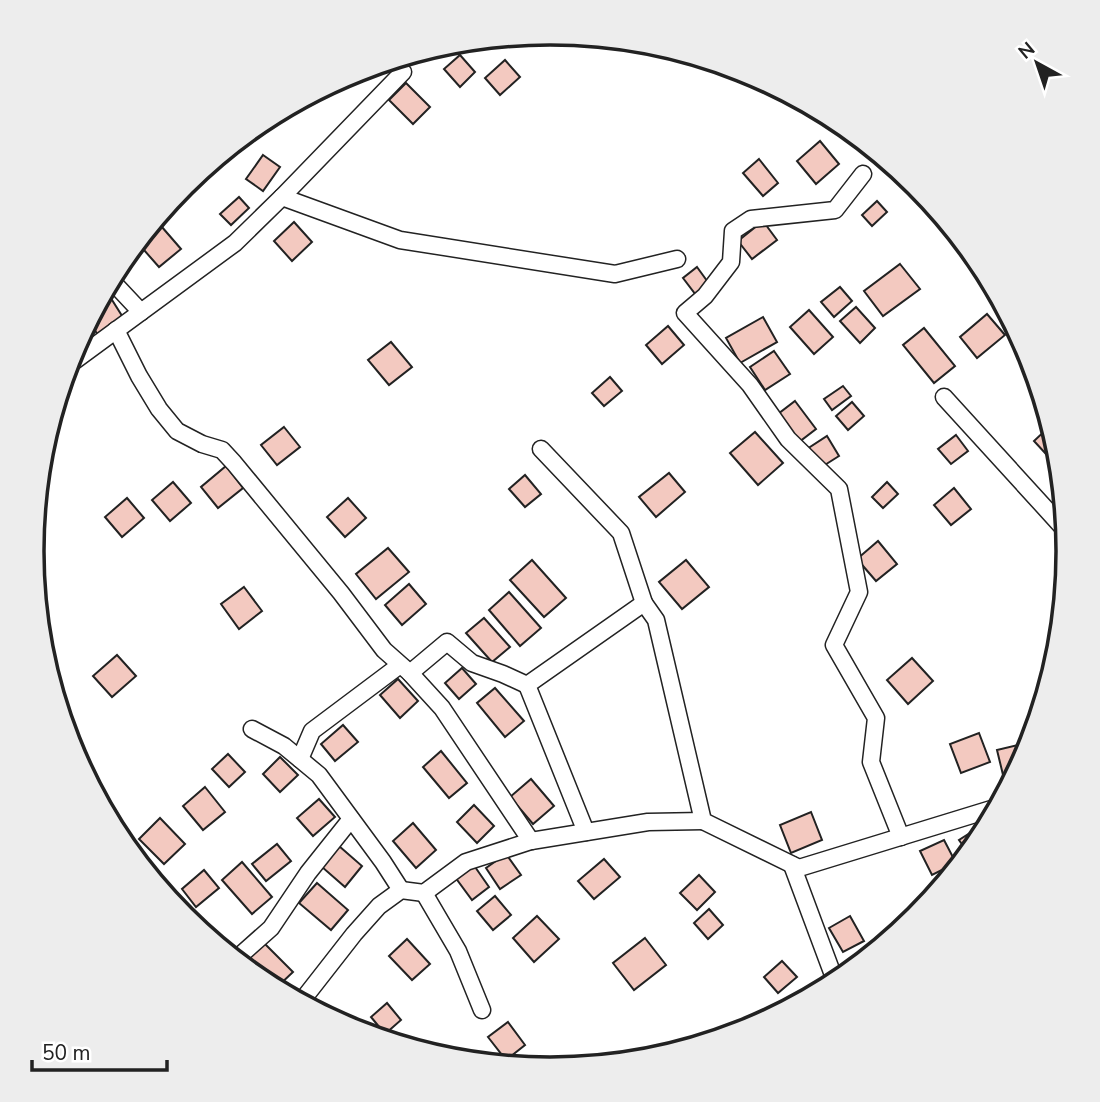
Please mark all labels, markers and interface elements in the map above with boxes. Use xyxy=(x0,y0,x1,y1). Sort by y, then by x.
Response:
north arrow xyxy=(1002,28,1072,98)
text: N xyxy=(1013,36,1041,65)
scale bar xyxy=(32,1028,166,1072)
text: 50 m xyxy=(42,1039,91,1067)

